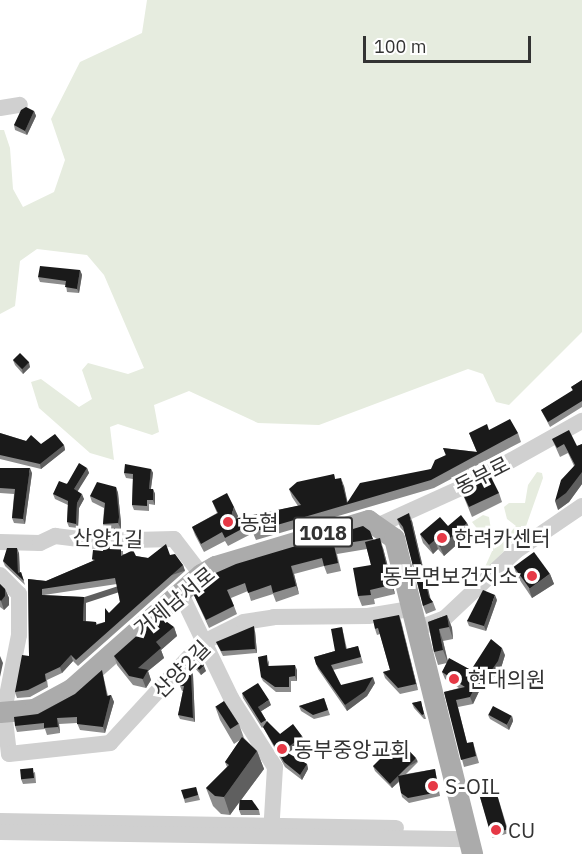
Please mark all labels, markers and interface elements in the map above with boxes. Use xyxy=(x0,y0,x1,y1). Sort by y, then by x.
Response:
scale bar xyxy=(366,24,534,62)
text: 100 m xyxy=(374,35,426,58)
street label: 동부로 xyxy=(450,451,514,499)
place label: 농협 xyxy=(240,509,279,535)
marker: 농협 xyxy=(221,515,235,529)
road number: 1018 xyxy=(293,515,353,549)
street label: 산양1길 xyxy=(72,524,144,552)
place label: 한려카센터 xyxy=(454,525,551,551)
marker: 한려카센터 xyxy=(435,531,449,545)
street label: 거제남서로 xyxy=(129,561,219,641)
place label: 동부면보건지소 xyxy=(383,563,518,589)
marker: 동부면보건지소 xyxy=(523,567,541,585)
street label: 산양2길 xyxy=(147,635,215,703)
place label: 현대의원 xyxy=(468,666,545,692)
marker: 현대의원 xyxy=(445,670,463,688)
place label: 동부중앙교회 xyxy=(294,736,410,762)
marker: 동부중앙교회 xyxy=(275,742,289,756)
place label: S-OIL xyxy=(445,773,500,799)
marker: S-OIL xyxy=(426,779,440,793)
place label: CU xyxy=(508,817,535,843)
marker: CU xyxy=(489,823,503,837)

